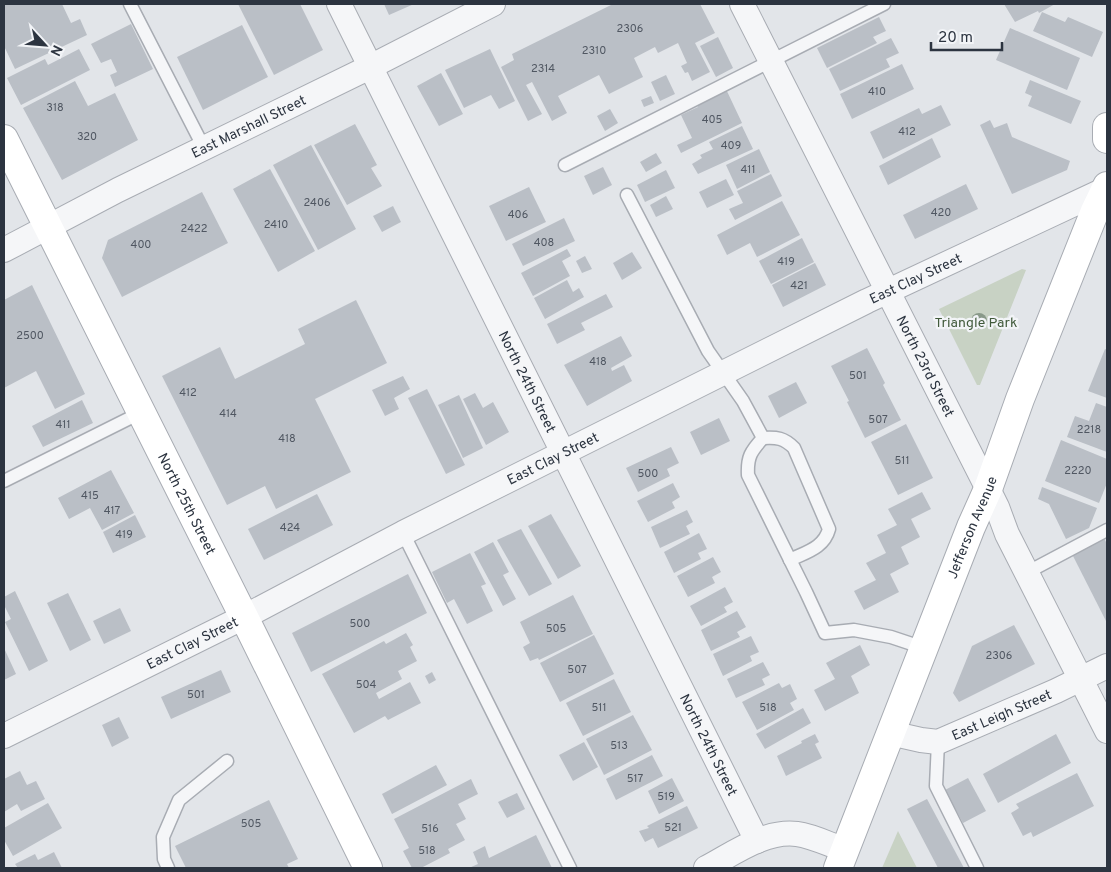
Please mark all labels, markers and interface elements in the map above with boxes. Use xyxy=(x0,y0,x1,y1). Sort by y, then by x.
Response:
north arrow xyxy=(20,20,70,70)
scale bar xyxy=(931,20,1002,52)
house number: 2306 xyxy=(617,22,643,36)
text: 20 m xyxy=(938,29,973,48)
text: N xyxy=(45,42,65,58)
house number: 2310 xyxy=(582,44,606,58)
house number: 2314 xyxy=(531,62,555,76)
house number: 410 xyxy=(868,85,886,99)
street label: East Marshall Street xyxy=(189,92,309,163)
house number: 318 xyxy=(46,101,64,115)
house number: 405 xyxy=(702,113,723,127)
house number: 412 xyxy=(898,125,916,139)
house number: 320 xyxy=(77,130,97,144)
house number: 409 xyxy=(721,139,741,153)
house number: 411 xyxy=(740,163,756,177)
house number: 2406 xyxy=(303,196,331,210)
house number: 420 xyxy=(931,206,951,220)
house number: 406 xyxy=(508,208,528,222)
house number: 2410 xyxy=(264,218,288,232)
house number: 2422 xyxy=(181,222,207,236)
house number: 408 xyxy=(534,236,554,250)
house number: 400 xyxy=(131,238,151,252)
street label: East Clay Street xyxy=(867,251,965,309)
house number: 419 xyxy=(777,255,795,269)
house number: 421 xyxy=(790,279,808,293)
street label: North 23rd Street xyxy=(892,313,957,420)
park label: Triangle Park xyxy=(935,315,1017,332)
house number: 2500 xyxy=(16,329,44,343)
street label: North 24th Street xyxy=(494,329,559,436)
house number: 418 xyxy=(589,355,607,369)
house number: 501 xyxy=(849,369,867,383)
house number: 412 xyxy=(179,386,197,400)
house number: 414 xyxy=(219,407,237,421)
house number: 507 xyxy=(868,413,888,427)
house number: 411 xyxy=(55,418,71,432)
house number: 2218 xyxy=(1077,423,1101,437)
street label: East Clay Street xyxy=(505,430,602,490)
house number: 418 xyxy=(278,432,296,446)
street label: North 25th Street xyxy=(153,451,218,558)
house number: 511 xyxy=(894,454,910,468)
house number: 2220 xyxy=(1064,464,1092,478)
house number: 500 xyxy=(638,467,658,481)
street label: Jefferson Avenue xyxy=(945,474,1002,582)
house number: 415 xyxy=(81,489,99,503)
house number: 417 xyxy=(104,504,121,518)
house number: 424 xyxy=(280,521,300,535)
house number: 419 xyxy=(115,528,133,542)
street label: East Clay Street xyxy=(144,614,241,674)
house number: 500 xyxy=(350,617,370,631)
house number: 505 xyxy=(546,622,567,636)
house number: 2306 xyxy=(986,649,1012,663)
house number: 507 xyxy=(567,663,587,677)
house number: 504 xyxy=(356,678,377,692)
street label: East Leigh Street xyxy=(949,687,1055,745)
house number: 501 xyxy=(187,688,205,702)
street label: North 24th Street xyxy=(675,692,740,799)
house number: 511 xyxy=(591,701,607,715)
house number: 518 xyxy=(759,701,777,715)
house number: 513 xyxy=(610,739,628,753)
house number: 517 xyxy=(627,772,644,786)
house number: 519 xyxy=(657,790,675,804)
house number: 505 xyxy=(241,817,262,831)
house number: 521 xyxy=(664,821,682,835)
house number: 516 xyxy=(421,822,439,836)
house number: 518 xyxy=(418,844,436,858)

